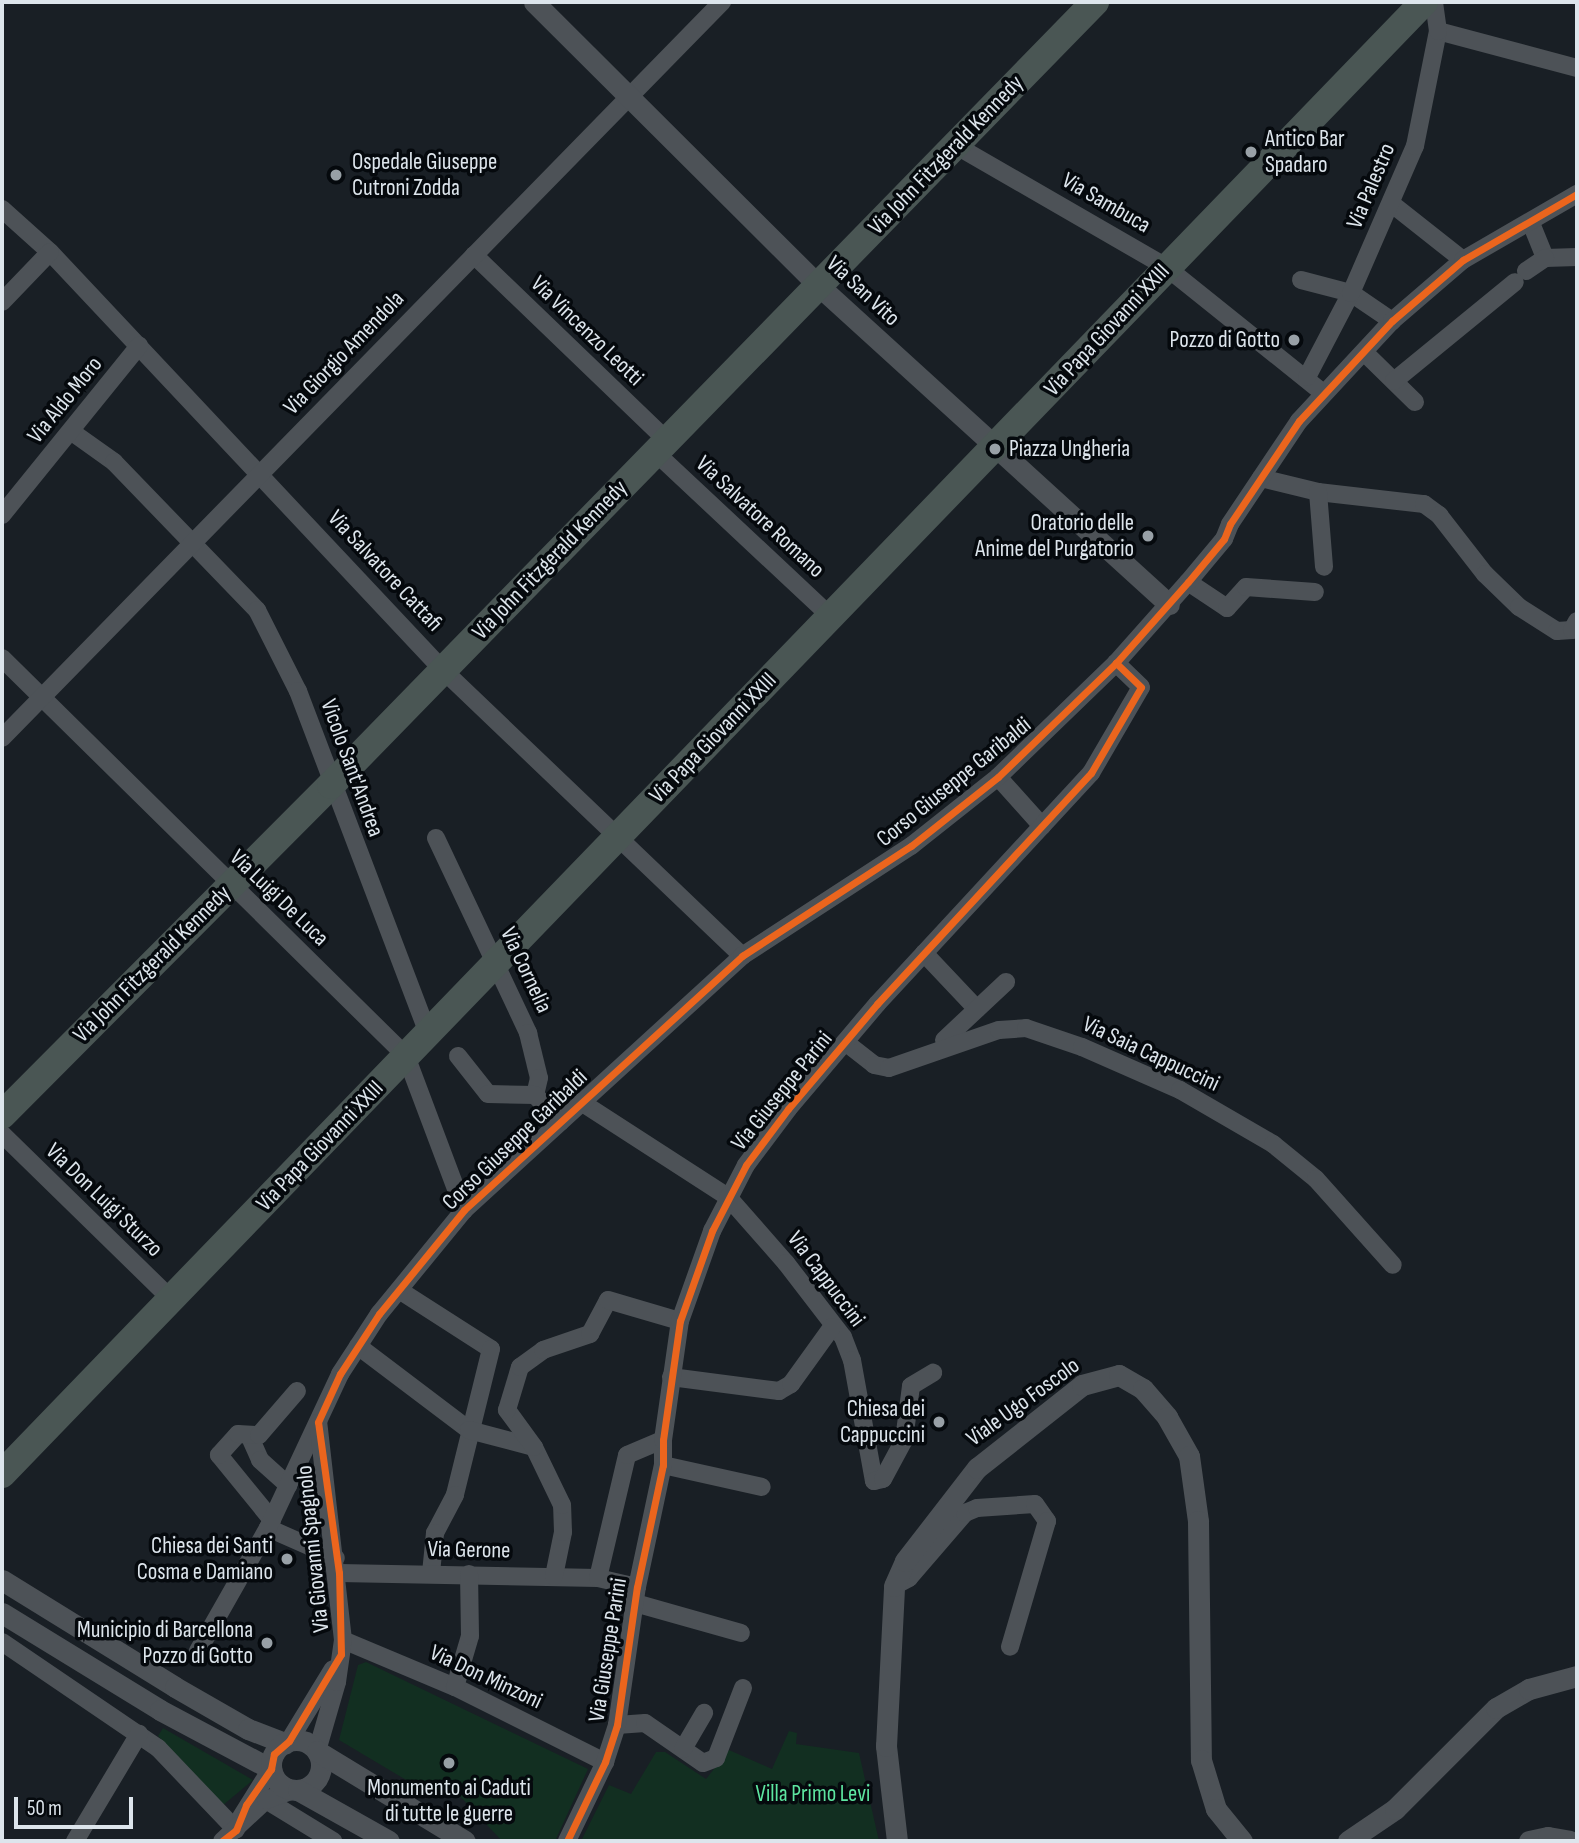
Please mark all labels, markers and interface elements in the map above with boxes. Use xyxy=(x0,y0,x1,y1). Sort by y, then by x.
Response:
street label: Via John Fitzgerald Kennedy xyxy=(863,69,1029,241)
place label: Antico Bar Spadaro xyxy=(1265,125,1345,179)
street label: Via Palestro xyxy=(1341,139,1401,233)
marker: Antico Bar Spadaro xyxy=(1243,144,1259,160)
place label: Ospedale Giuseppe Cutroni Zodda xyxy=(352,148,497,202)
marker: Ospedale Giuseppe Cutroni Zodda xyxy=(326,165,346,185)
street label: Via Sambuca xyxy=(1057,167,1155,239)
street label: Via San Vito xyxy=(821,250,905,332)
street label: Via Papa Giovanni XXIII xyxy=(1039,258,1175,402)
street label: Via Vincenzo Leotti xyxy=(525,270,649,392)
street label: Via Giorgio Amendola xyxy=(278,285,410,421)
place label: Pozzo di Gotto xyxy=(1170,326,1280,354)
marker: Pozzo di Gotto xyxy=(1286,332,1302,348)
street label: Via Aldo Moro xyxy=(22,351,108,449)
place label: Piazza Ungheria xyxy=(1009,435,1130,463)
marker: Piazza Ungheria xyxy=(987,441,1003,457)
street label: Via Salvatore Romano xyxy=(690,450,830,584)
street label: Via John Fitzgerald Kennedy xyxy=(467,474,633,646)
street label: Via Salvatore Cattafi xyxy=(322,505,448,637)
place label: Oratorio delle Anime del Purgatorio xyxy=(975,509,1134,563)
marker: Oratorio delle Anime del Purgatorio xyxy=(1140,528,1156,544)
street label: Via Papa Giovanni XXIII xyxy=(644,667,782,809)
street label: Vicolo Sant'Andrea xyxy=(314,696,390,840)
street label: Corso Giuseppe Garibaldi xyxy=(871,711,1037,853)
street label: Via Luigi De Luca xyxy=(224,844,334,952)
street label: Via John Fitzgerald Kennedy xyxy=(68,880,236,1048)
street label: Via Cornelia xyxy=(494,923,558,1017)
street label: Via Saia Cappuccini xyxy=(1078,1010,1224,1098)
street label: Via Giuseppe Parini xyxy=(726,1026,838,1156)
street label: Corso Giuseppe Garibaldi xyxy=(437,1064,593,1216)
street label: Via Papa Giovanni XXIII xyxy=(251,1075,389,1217)
street label: Via Don Luigi Sturzo xyxy=(40,1137,168,1263)
street label: Via Cappuccini xyxy=(781,1226,871,1332)
street label: Viale Ugo Foscolo xyxy=(961,1352,1085,1452)
place label: Chiesa dei Cappuccini xyxy=(840,1395,925,1449)
marker: Chiesa dei Cappuccini xyxy=(931,1414,947,1430)
street label: Via Giovanni Spagnolo xyxy=(290,1464,336,1634)
place label: Chiesa dei Santi Cosma e Damiano xyxy=(137,1532,273,1586)
street label: Via Gerone xyxy=(427,1535,511,1565)
marker: Chiesa dei Santi Cosma e Damiano xyxy=(279,1551,295,1567)
street label: Via Giuseppe Parini xyxy=(583,1576,633,1724)
place label: Municipio di Barcellona Pozzo di Gotto xyxy=(77,1616,253,1670)
marker: Municipio di Barcellona Pozzo di Gotto xyxy=(259,1635,275,1651)
street label: Via Don Minzoni xyxy=(425,1639,547,1715)
marker: Monumento ai Caduti di tutte le guerre xyxy=(441,1755,457,1771)
place label: Monumento ai Caduti di tutte le guerre xyxy=(367,1774,531,1828)
park label: Villa Primo Levi xyxy=(756,1780,870,1808)
scale bar xyxy=(18,1784,136,1828)
text: 50 m xyxy=(27,1796,62,1821)

